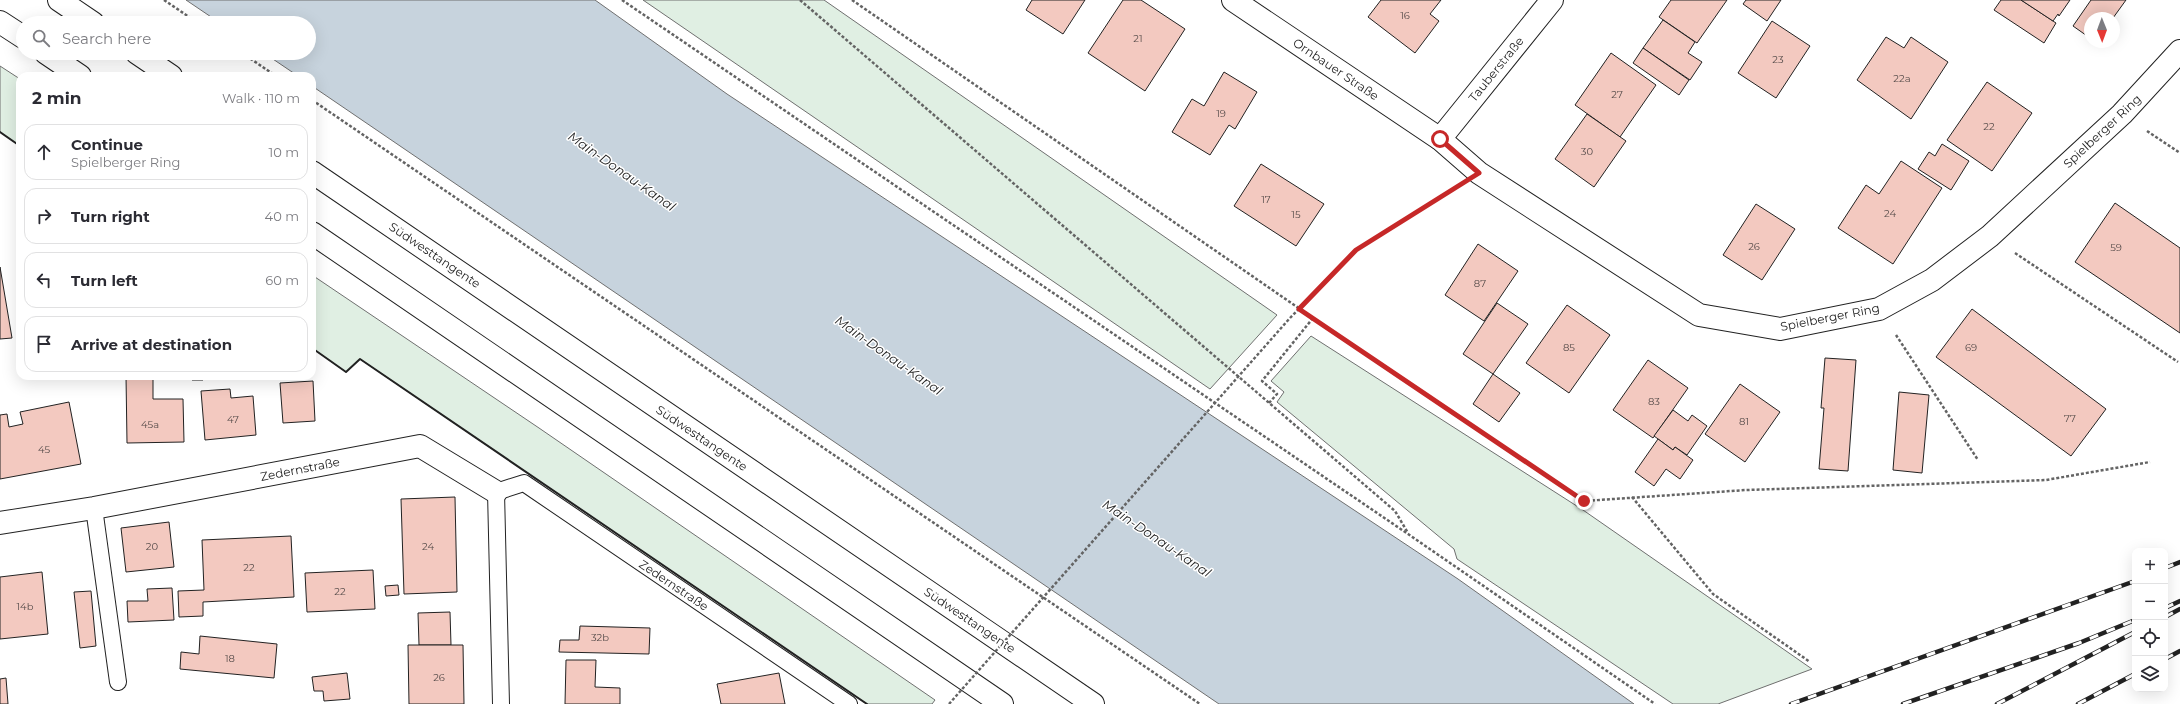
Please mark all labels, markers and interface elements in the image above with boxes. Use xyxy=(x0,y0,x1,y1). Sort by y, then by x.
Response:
house number: 16 xyxy=(1400,9,1410,22)
north arrow xyxy=(2084,12,2120,48)
search box xyxy=(16,16,316,60)
icon: search xyxy=(30,27,52,49)
text: Search here xyxy=(62,29,151,48)
house number: 21 xyxy=(1133,32,1143,45)
street label: Tauberstraße xyxy=(1465,33,1527,105)
street label: Ornbauer Straße xyxy=(1290,35,1382,103)
house number: 23 xyxy=(1772,53,1784,66)
house number: 22a xyxy=(1893,72,1911,85)
text: 2 min xyxy=(32,88,82,108)
house number: 27 xyxy=(1611,88,1623,101)
text: Walk · 110 m xyxy=(222,90,300,106)
street label: Spielberger Ring xyxy=(2060,91,2144,171)
house number: 19 xyxy=(1216,107,1226,120)
house number: 22 xyxy=(1983,120,1995,133)
water label: Main-Donau-Kanal xyxy=(565,128,679,214)
route start xyxy=(1431,130,1449,148)
text: Continue xyxy=(71,135,143,154)
icon: ahead xyxy=(33,141,55,163)
text: 10 m xyxy=(269,144,299,160)
house number: 30 xyxy=(1581,145,1594,158)
text: Spielberger Ring xyxy=(71,154,180,170)
house number: 17 xyxy=(1261,193,1271,206)
icon: right xyxy=(33,205,55,227)
text: Turn right xyxy=(71,207,150,226)
house number: 24 xyxy=(1884,207,1896,220)
text: 40 m xyxy=(265,208,299,224)
house number: 15 xyxy=(1291,208,1301,221)
street label: Südwesttangente xyxy=(386,219,484,291)
house number: 26 xyxy=(1748,240,1760,253)
house number: 59 xyxy=(2110,241,2122,254)
icon: left xyxy=(33,269,55,291)
text: Turn left xyxy=(71,271,138,290)
text: 60 m xyxy=(265,272,299,288)
house number: 87 xyxy=(1474,277,1486,290)
street label: Spielberger Ring xyxy=(1779,300,1881,334)
water label: Main-Donau-Kanal xyxy=(832,312,946,398)
icon: arrive xyxy=(33,333,55,355)
text: Arrive at destination xyxy=(71,335,232,354)
house number: 85 xyxy=(1563,341,1575,354)
house number: 69 xyxy=(1965,341,1977,354)
house number: 83 xyxy=(1648,395,1660,408)
street label: Südwesttangente xyxy=(653,402,751,474)
house number: 77 xyxy=(2064,412,2076,425)
house number: 47 xyxy=(227,413,239,426)
house number: 81 xyxy=(1739,415,1749,428)
house number: 45a xyxy=(141,418,159,431)
house number: 45 xyxy=(38,443,50,456)
street label: Zedernstraße xyxy=(259,454,341,484)
route end xyxy=(1575,492,1593,510)
water label: Main-Donau-Kanal xyxy=(1100,496,1215,581)
house number: 20 xyxy=(146,540,159,553)
house number: 24 xyxy=(422,540,434,553)
map controls xyxy=(2132,548,2168,692)
button: + xyxy=(2132,548,2168,584)
street label: Zedernstraße xyxy=(636,556,712,614)
house number: 22 xyxy=(243,561,255,574)
street label: Südwesttangente xyxy=(921,584,1019,656)
button: − xyxy=(2132,584,2168,620)
house number: 22 xyxy=(334,585,346,598)
house number: 14b xyxy=(17,600,34,613)
button: locate xyxy=(2132,620,2168,656)
house number: 32b xyxy=(591,631,609,644)
house number: 18 xyxy=(225,652,235,665)
button: layers xyxy=(2132,656,2168,692)
house number: 26 xyxy=(433,671,445,684)

